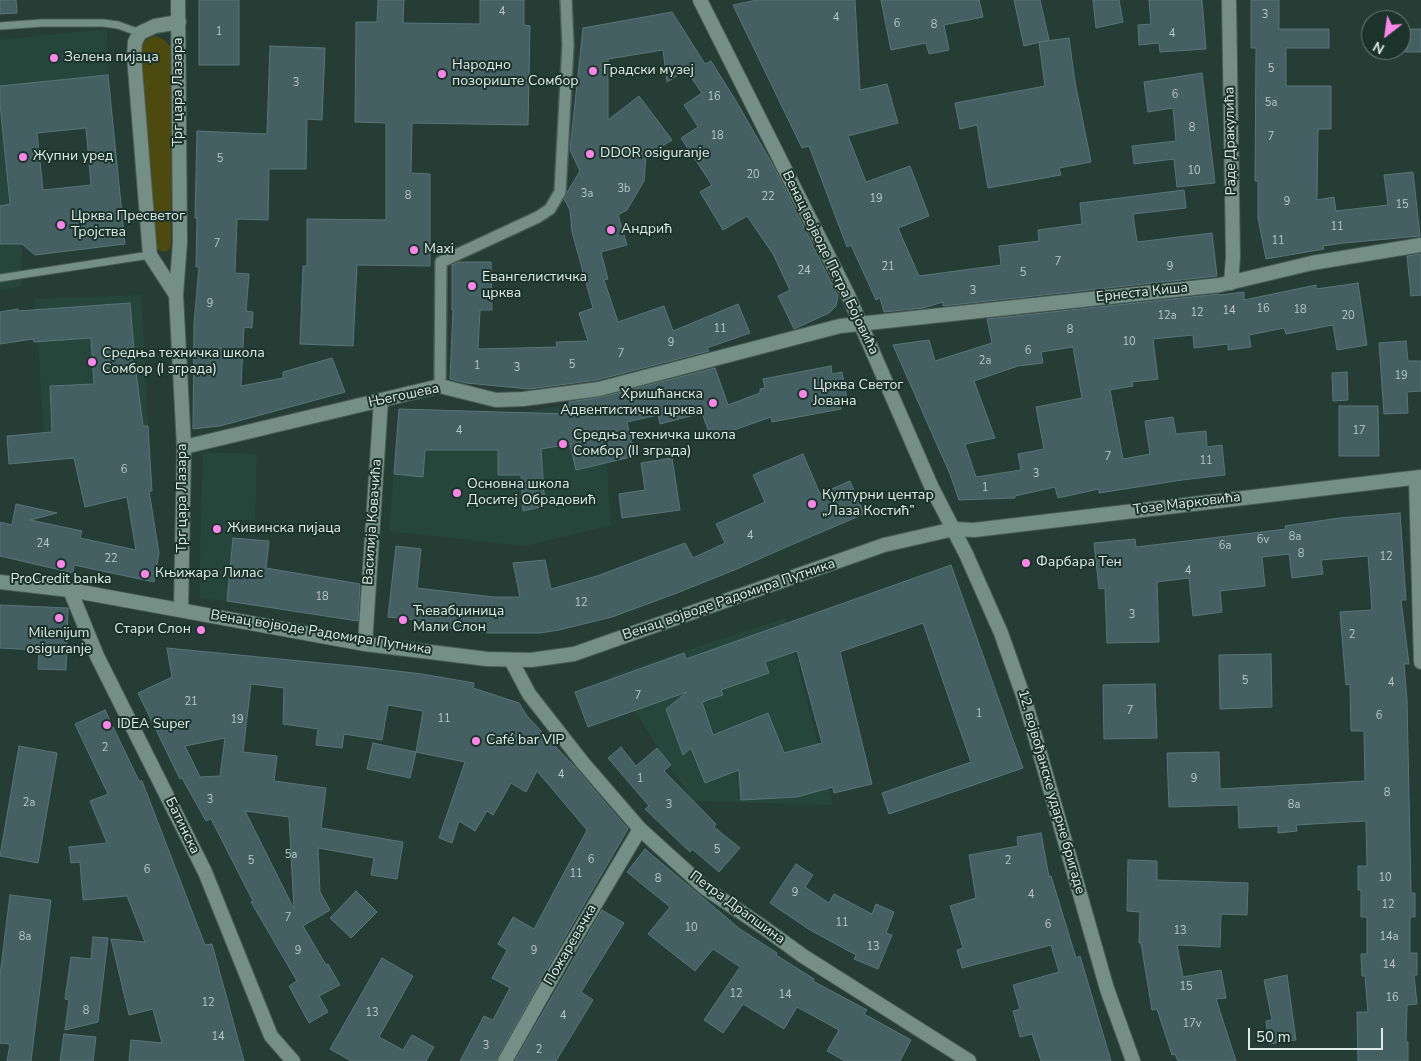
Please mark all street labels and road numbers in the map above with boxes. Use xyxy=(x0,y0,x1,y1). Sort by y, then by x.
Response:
street label: Трг цара Лазара xyxy=(171,38,187,146)
street label: Раде Дракулића xyxy=(1222,87,1240,195)
street label: Венац војводе Петра Бојовића xyxy=(778,168,882,358)
street label: Ернеста Киша xyxy=(1095,280,1189,306)
street label: Његошева xyxy=(367,380,441,412)
street label: Трг цара Лазара xyxy=(175,444,191,552)
street label: Василија Ковачића xyxy=(360,458,386,586)
street label: Тозе Марковића xyxy=(1132,489,1242,519)
street label: Венац војводе Радомира Путника xyxy=(621,556,837,644)
street label: Венац војводе Радомира Путника xyxy=(209,607,433,659)
street label: 12. војвођанске ударне бригаде xyxy=(1014,688,1088,896)
street label: Батинска xyxy=(161,795,203,857)
street label: Петра Драпшина xyxy=(686,868,788,948)
street label: Пожаревачка xyxy=(541,901,601,989)

